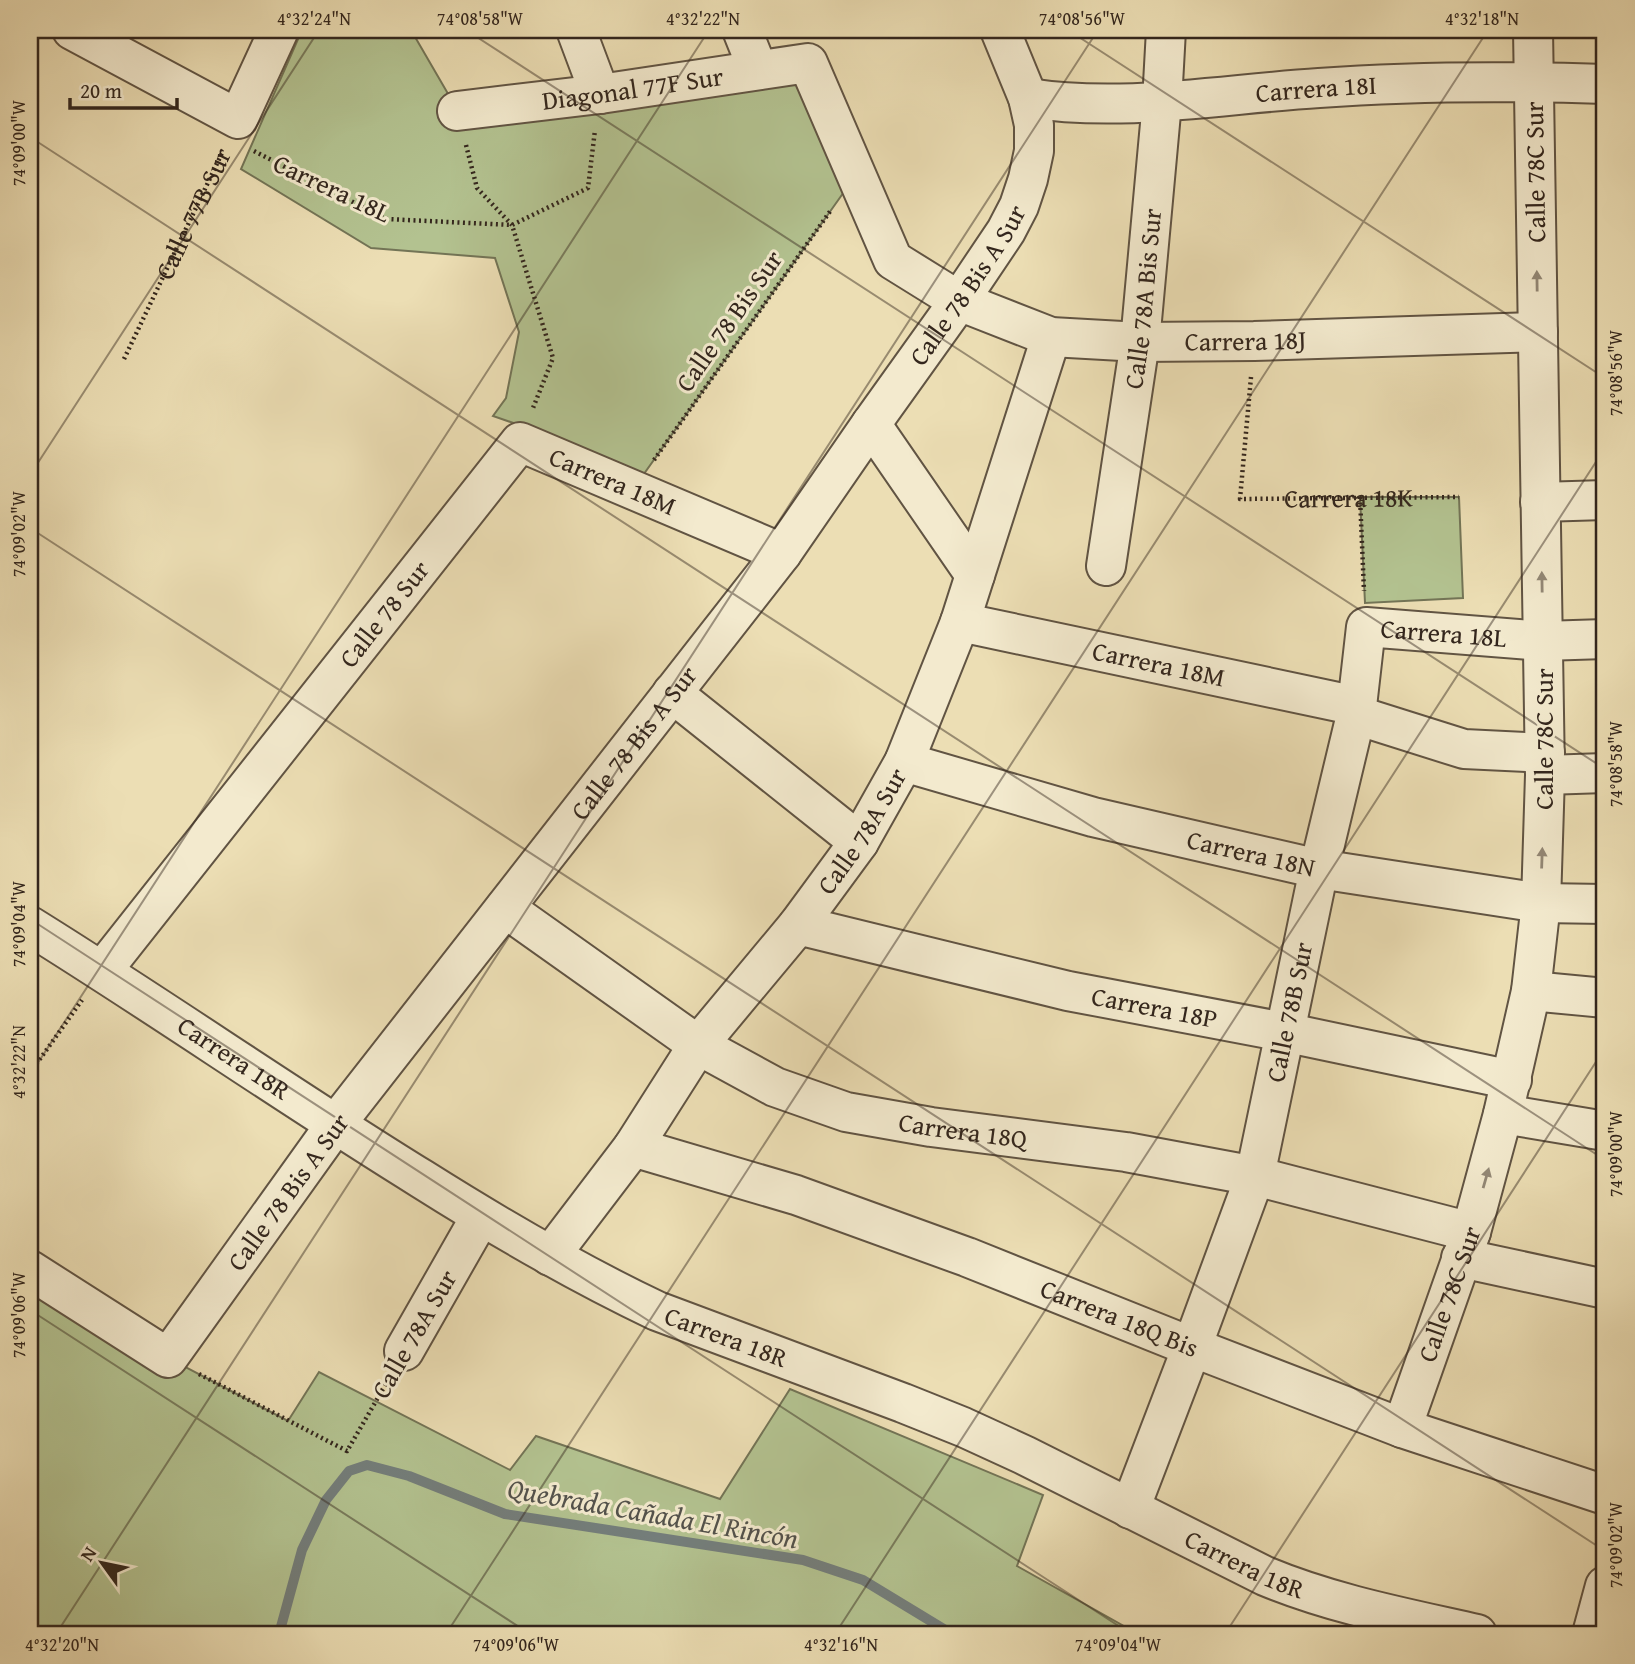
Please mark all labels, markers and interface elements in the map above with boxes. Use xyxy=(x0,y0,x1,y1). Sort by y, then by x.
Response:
text: 4°32'24"N xyxy=(277,5,351,32)
text: 74°08'58"W xyxy=(437,5,524,32)
text: 4°32'22"N xyxy=(666,5,740,32)
text: 74°08'56"W xyxy=(1039,5,1126,32)
text: 4°32'18"N xyxy=(1445,5,1519,32)
street label: Diagonal 77F Sur xyxy=(540,56,726,120)
street label: Carrera 18I xyxy=(1254,65,1377,112)
scale bar xyxy=(70,66,177,110)
text: 20 m xyxy=(80,75,122,106)
text: 74°09'00"W xyxy=(5,99,32,186)
street label: Calle 78C Sur xyxy=(1514,101,1555,243)
street label: Calle 77B Sur xyxy=(145,141,241,286)
street label: Carrera 18L xyxy=(267,143,398,232)
street label: Calle 78 Bis A Sur xyxy=(899,197,1036,373)
street label: Calle 78A Bis Sur xyxy=(1113,206,1171,391)
street label: Calle 78 Bis Sur xyxy=(665,242,792,400)
one-way arrow xyxy=(1531,270,1543,292)
street label: Carrera 18J xyxy=(1185,319,1307,361)
text: 74°08'56"W xyxy=(1602,329,1629,416)
street label: Carrera 18M xyxy=(543,437,683,525)
street label: Carrera 18K xyxy=(1284,477,1414,518)
text: 74°09'02"W xyxy=(5,490,32,577)
street label: Calle 78 Sur xyxy=(329,551,439,676)
one-way arrow xyxy=(1536,571,1548,593)
street label: Carrera 18L xyxy=(1379,608,1508,657)
street label: Carrera 18M xyxy=(1089,631,1229,697)
street label: Calle 78 Bis A Sur xyxy=(560,657,706,828)
street label: Calle 78C Sur xyxy=(1524,668,1563,810)
text: 74°08'58"W xyxy=(1602,720,1629,807)
street label: Calle 78A Sur xyxy=(807,760,916,902)
street label: Carrera 18N xyxy=(1183,819,1319,886)
one-way arrow xyxy=(1537,847,1548,869)
text: 74°09'04"W xyxy=(5,880,32,967)
street label: Calle 78B Sur xyxy=(1255,938,1322,1086)
street label: Carrera 18P xyxy=(1088,976,1221,1038)
street label: Carrera 18R xyxy=(170,1006,299,1109)
text: 4°32'22"N xyxy=(5,1025,32,1099)
street label: Carrera 18Q xyxy=(896,1102,1030,1158)
street label: Calle 78 Bis A Sur xyxy=(217,1104,358,1279)
text: 74°09'00"W xyxy=(1602,1110,1629,1197)
one-way arrow xyxy=(1481,1167,1491,1188)
street label: Calle 78C Sur xyxy=(1407,1220,1491,1367)
street label: Calle 78A Sur xyxy=(361,1262,466,1405)
street label: Carrera 18Q Bis xyxy=(1035,1268,1204,1367)
text: 74°09'06"W xyxy=(5,1271,32,1358)
street label: Carrera 18R xyxy=(659,1296,793,1377)
water label: Quebrada Cañada El Rincón xyxy=(505,1467,802,1558)
text: 74°09'02"W xyxy=(1602,1501,1629,1588)
street label: Carrera 18R xyxy=(1178,1519,1310,1608)
north arrow xyxy=(66,1528,136,1598)
text: N xyxy=(73,1541,103,1567)
text: 4°32'20"N xyxy=(25,1631,99,1658)
text: 74°09'06"W xyxy=(473,1631,560,1658)
text: 4°32'16"N xyxy=(804,1631,878,1658)
text: 74°09'04"W xyxy=(1075,1631,1162,1658)

